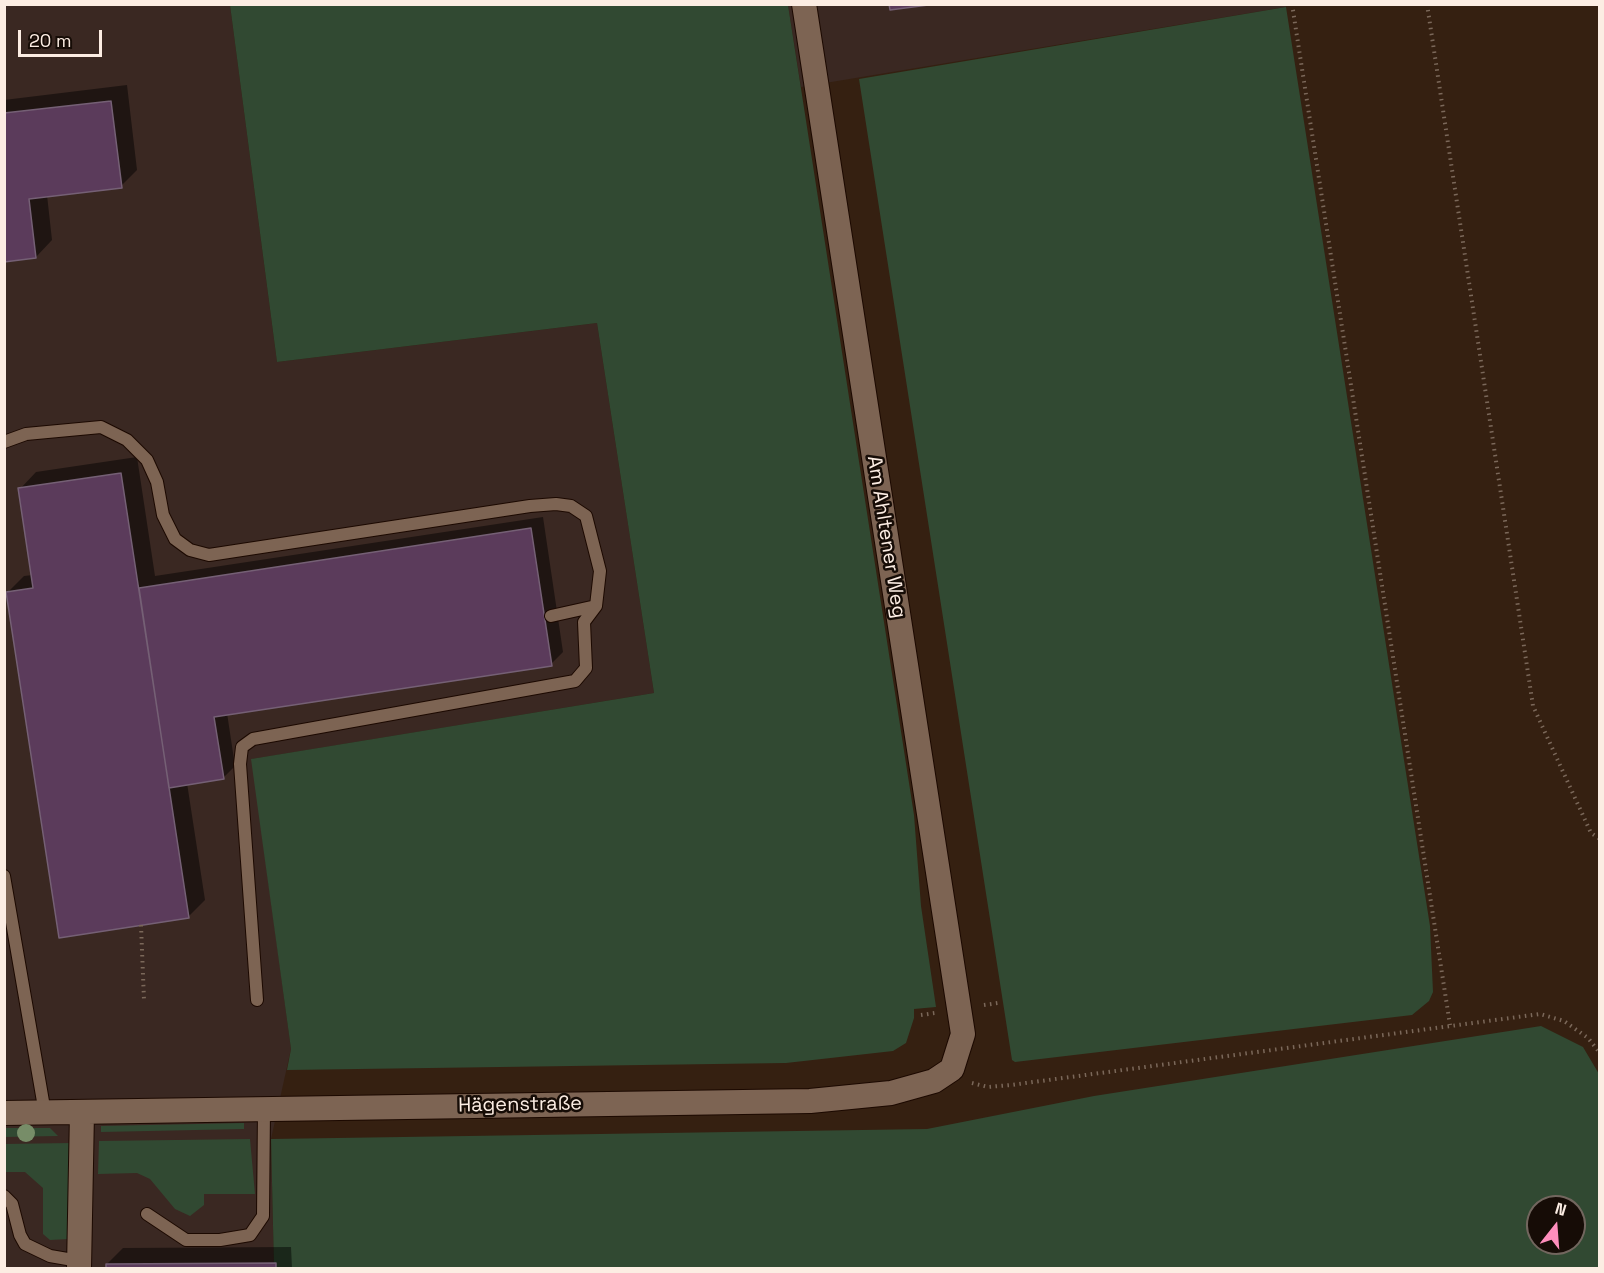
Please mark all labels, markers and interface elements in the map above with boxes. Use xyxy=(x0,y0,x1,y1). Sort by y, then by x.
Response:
scale bar xyxy=(21,18,105,56)
text: 20 m xyxy=(29,29,72,52)
street label: Am Ahltener Weg xyxy=(861,454,911,620)
street label: Hägenstraße xyxy=(458,1092,582,1118)
north arrow xyxy=(1526,1195,1586,1255)
text: N xyxy=(1553,1198,1569,1221)

